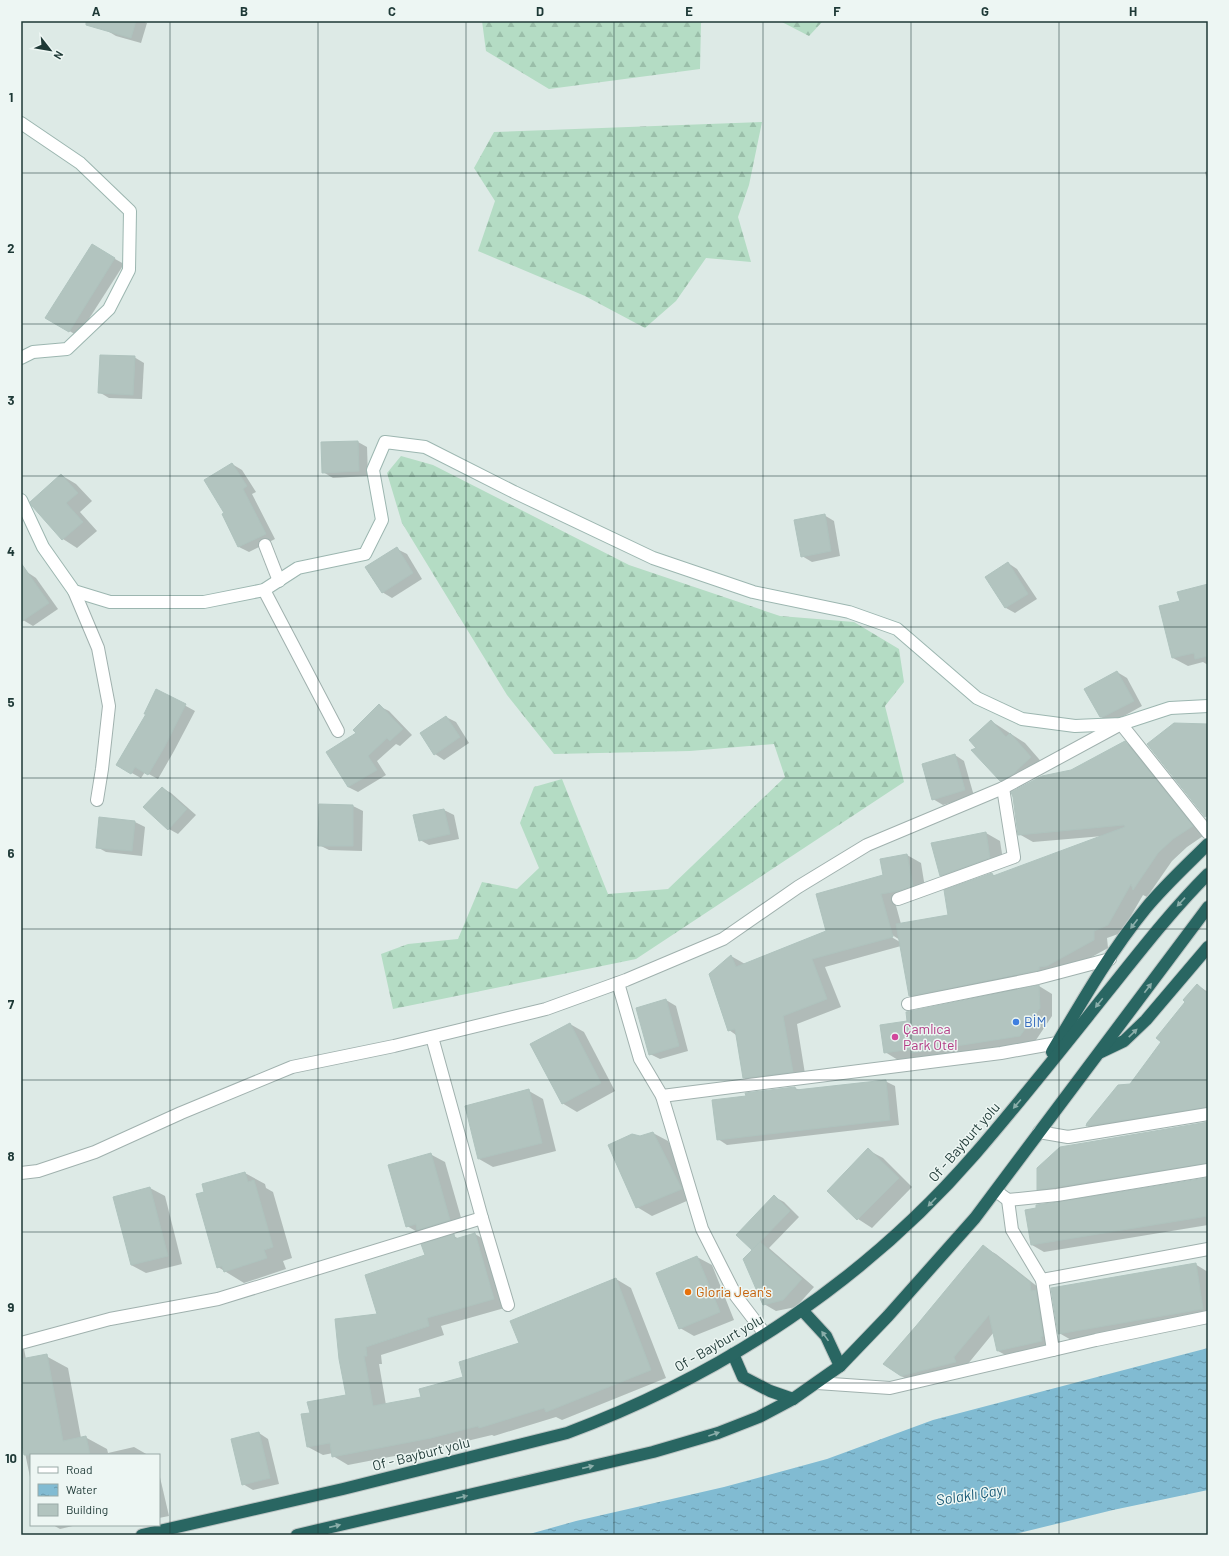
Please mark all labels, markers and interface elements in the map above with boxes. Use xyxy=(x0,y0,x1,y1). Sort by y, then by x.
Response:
text: A xyxy=(92,3,101,19)
text: B xyxy=(240,3,248,19)
text: C xyxy=(388,3,396,19)
text: D xyxy=(536,3,544,19)
text: E xyxy=(685,3,693,19)
text: F xyxy=(833,3,841,19)
text: G xyxy=(981,3,989,19)
text: H xyxy=(1129,3,1137,19)
north arrow xyxy=(30,30,70,70)
text: N xyxy=(52,49,66,62)
text: 1 xyxy=(9,89,13,105)
text: 2 xyxy=(7,240,15,256)
text: 3 xyxy=(7,392,15,408)
text: 4 xyxy=(7,543,15,559)
text: 5 xyxy=(7,694,15,710)
text: 6 xyxy=(8,845,15,861)
one-way arrow xyxy=(1177,898,1186,907)
one-way arrow xyxy=(1129,918,1138,929)
one-way arrow xyxy=(1144,982,1152,993)
text: 7 xyxy=(8,996,15,1012)
one-way arrow xyxy=(1094,997,1103,1008)
place label: BİM xyxy=(1024,1013,1046,1030)
marker: BİM xyxy=(1011,1017,1021,1027)
place label: Çamlıca Park Otel xyxy=(903,1020,958,1053)
one-way arrow xyxy=(1128,1028,1138,1038)
marker: Çamlıca Park Otel xyxy=(890,1032,900,1042)
street label: Of - Bayburt yolu xyxy=(924,1098,1003,1185)
one-way arrow xyxy=(1012,1099,1021,1109)
text: 8 xyxy=(7,1148,15,1164)
one-way arrow xyxy=(927,1197,936,1207)
place label: Gloria Jean's xyxy=(696,1283,772,1300)
marker: Gloria Jean's xyxy=(683,1287,693,1297)
text: 9 xyxy=(8,1299,15,1315)
street label: Of - Bayburt yolu xyxy=(671,1310,766,1375)
one-way arrow xyxy=(821,1330,829,1341)
one-way arrow xyxy=(708,1431,720,1437)
street label: Of - Bayburt yolu xyxy=(370,1433,471,1474)
text: 10 xyxy=(5,1450,17,1466)
legend xyxy=(30,1454,160,1526)
text: Road xyxy=(66,1462,93,1476)
one-way arrow xyxy=(582,1464,594,1470)
water label: Solaklı Çayı xyxy=(934,1480,1007,1508)
text: Water xyxy=(66,1482,98,1496)
one-way arrow xyxy=(455,1493,468,1499)
text: Building xyxy=(66,1502,108,1516)
one-way arrow xyxy=(329,1523,341,1529)

